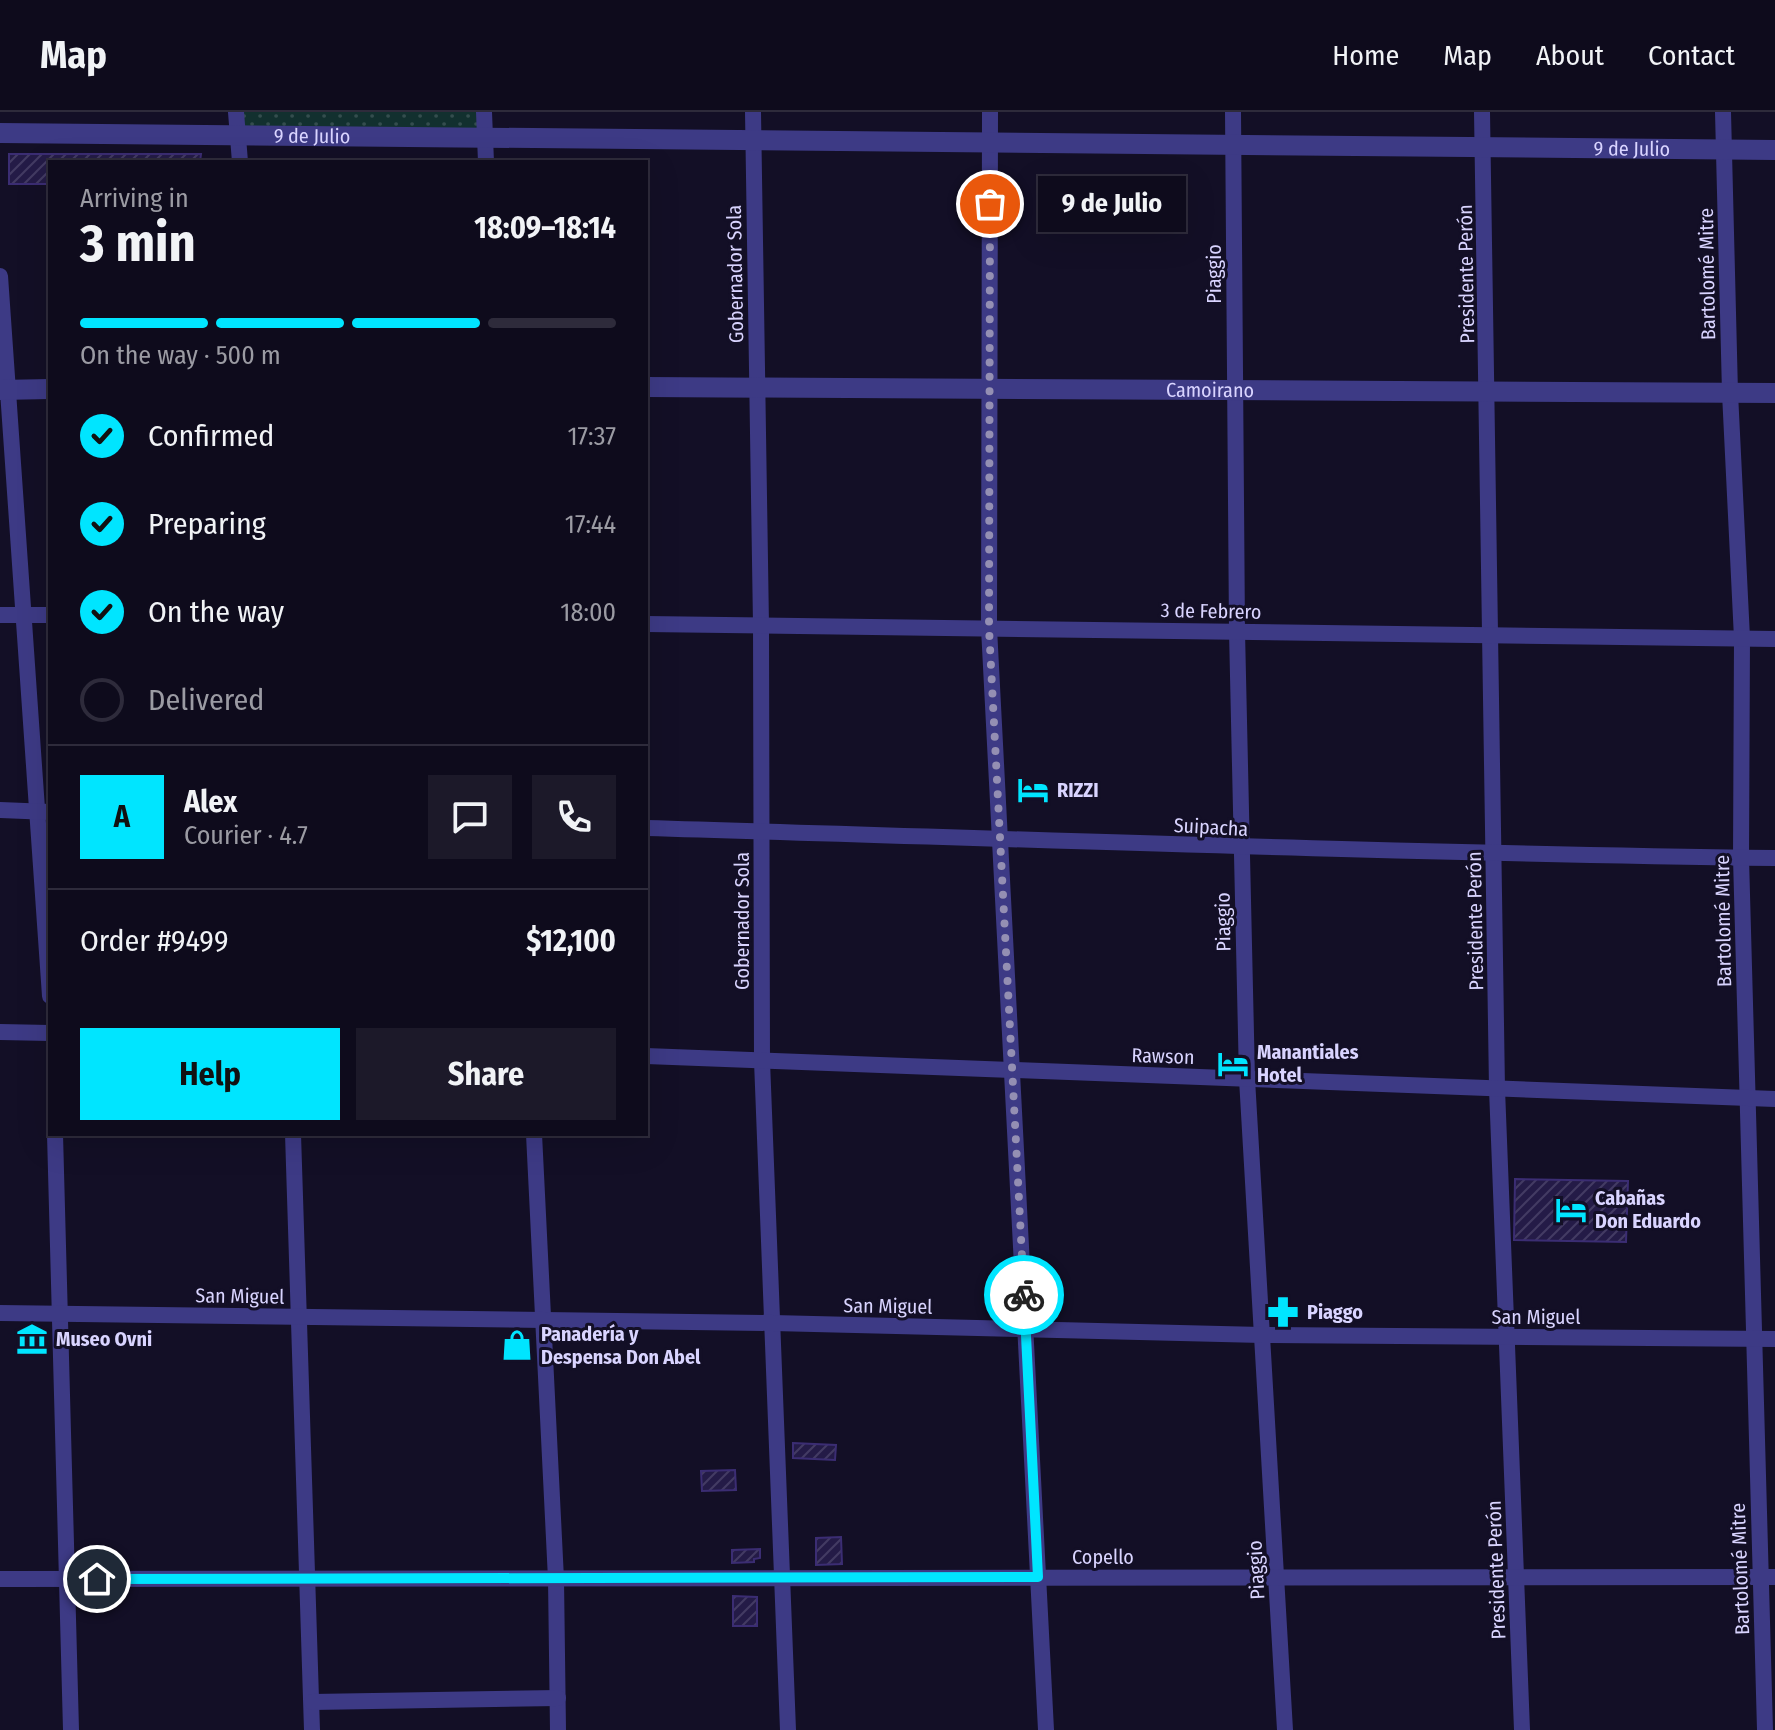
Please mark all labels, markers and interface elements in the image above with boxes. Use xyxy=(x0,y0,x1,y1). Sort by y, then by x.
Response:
text: Map xyxy=(40,32,107,78)
text: Home xyxy=(1332,39,1399,72)
text: Map xyxy=(1443,39,1492,72)
text: About xyxy=(1536,39,1604,72)
text: Contact xyxy=(1648,39,1735,72)
street label: 9 de Julio xyxy=(274,124,350,148)
street label: 9 de Julio xyxy=(1594,136,1670,161)
pin xyxy=(956,170,1024,238)
callout: 9 de Julio xyxy=(1038,176,1186,232)
icon: bag xyxy=(968,182,1012,226)
text: Arriving in xyxy=(80,183,189,214)
text: 9 de Julio xyxy=(1062,188,1162,219)
street label: Presidente Perón xyxy=(1453,204,1479,344)
street label: Gobernador Sola xyxy=(722,205,748,343)
street label: Bartolomé Mitre xyxy=(1694,208,1720,340)
text: 18:09–18:14 xyxy=(474,210,616,246)
text: 3 min xyxy=(80,212,196,275)
street label: Piaggio xyxy=(1202,244,1226,304)
text: On the way · 500 m xyxy=(80,340,281,371)
street label: Camoirano xyxy=(1166,378,1254,402)
icon: check xyxy=(80,414,124,458)
text: Confirmed xyxy=(148,418,274,454)
text: 17:37 xyxy=(567,421,616,452)
icon: check xyxy=(80,502,124,546)
text: Preparing xyxy=(148,506,266,542)
text: 17:44 xyxy=(565,509,616,540)
icon: check xyxy=(80,590,124,634)
text: On the way xyxy=(148,594,284,630)
text: 18:00 xyxy=(560,597,616,628)
street label: 3 de Febrero xyxy=(1160,598,1262,624)
text: Delivered xyxy=(148,682,264,718)
hotel icon: RIZZI xyxy=(1016,773,1050,807)
button: chat xyxy=(428,775,512,859)
button: phone xyxy=(532,775,616,859)
place label: RIZZI xyxy=(1057,778,1099,802)
text: Alex xyxy=(184,784,237,820)
text: A xyxy=(114,799,130,835)
street label: Suipacha xyxy=(1173,813,1249,841)
text: Courier · 4.7 xyxy=(184,820,308,851)
street label: Presidente Perón xyxy=(1462,851,1488,991)
street label: Gobernador Sola xyxy=(730,852,754,990)
street label: Bartolomé Mitre xyxy=(1710,855,1736,987)
street label: Piaggio xyxy=(1210,892,1236,952)
text: Order #9499 xyxy=(80,923,229,959)
text: $12,100 xyxy=(526,923,616,959)
button: Help xyxy=(80,1028,340,1120)
button: Share xyxy=(356,1028,616,1120)
place label: Manantiales Hotel xyxy=(1257,1040,1359,1087)
street label: Rawson xyxy=(1131,1043,1195,1069)
hotel icon: Manantiales Hotel xyxy=(1216,1047,1250,1081)
place label: Cabañas Don Eduardo xyxy=(1595,1186,1701,1233)
hotel icon: Cabañas Don Eduardo xyxy=(1554,1193,1588,1227)
courier xyxy=(984,1255,1064,1335)
icon: bike xyxy=(1002,1273,1046,1317)
street label: San Miguel xyxy=(195,1283,285,1309)
street label: San Miguel xyxy=(843,1293,933,1319)
pharmacy icon: Piaggo xyxy=(1266,1295,1300,1329)
place label: Piaggo xyxy=(1307,1300,1363,1324)
street label: San Miguel xyxy=(1491,1305,1581,1329)
museum icon: Museo Ovni xyxy=(15,1322,49,1356)
place label: Panadería y Despensa Don Abel xyxy=(541,1322,701,1369)
place label: Museo Ovni xyxy=(56,1327,152,1351)
shop icon: Panadería y Despensa Don Abel xyxy=(500,1328,534,1362)
street label: Presidente Perón xyxy=(1482,1500,1510,1640)
street label: Bartolomé Mitre xyxy=(1726,1502,1754,1636)
street label: Piaggio xyxy=(1242,1540,1270,1600)
pin xyxy=(63,1545,131,1613)
street label: Copello xyxy=(1072,1545,1134,1569)
icon: home xyxy=(75,1557,119,1601)

